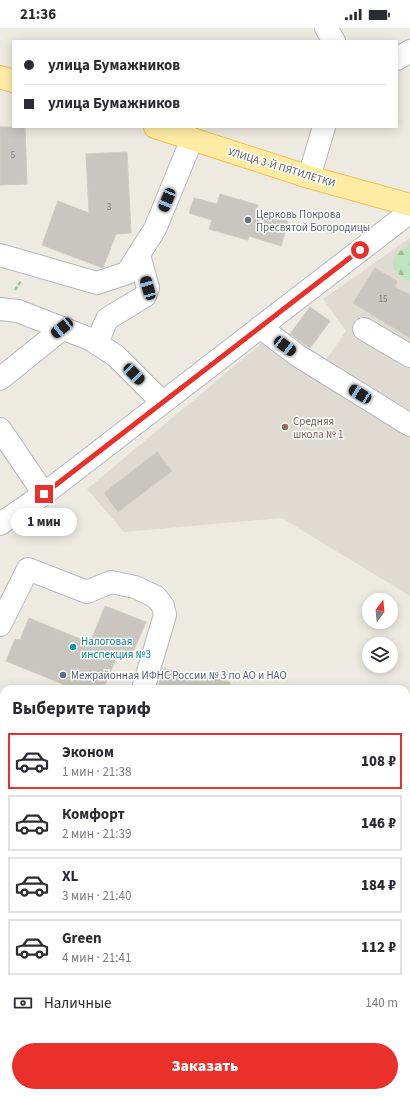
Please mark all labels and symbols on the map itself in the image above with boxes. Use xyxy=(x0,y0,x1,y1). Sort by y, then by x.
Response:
street label: УЛИЦА 3-Й ПЯТИЛЕТКИ xyxy=(226,144,337,191)
house number: 5 xyxy=(11,149,16,162)
car xyxy=(157,187,177,213)
house number: 3 xyxy=(107,201,112,214)
place label: Церковь Покрова Пресвятой Богородицы xyxy=(256,207,370,235)
marker: Церковь Покрова Пресвятой Богородицы xyxy=(243,215,253,225)
route start xyxy=(351,241,369,259)
car xyxy=(139,275,157,301)
house number: 15 xyxy=(379,293,388,306)
car xyxy=(49,316,75,340)
car xyxy=(272,334,298,358)
car xyxy=(121,361,147,387)
car xyxy=(347,383,373,405)
place label: Средняя школа № 1 xyxy=(293,414,344,442)
marker: Средняя школа № 1 xyxy=(280,422,290,432)
route end xyxy=(35,485,53,503)
callout: 1 мин xyxy=(11,508,77,536)
north arrow xyxy=(362,593,398,629)
place label: Налоговая инспекция №3 xyxy=(81,634,151,662)
marker: Налоговая инспекция №3 xyxy=(68,642,78,652)
place label: Межрайонная ИФНС России № 3 по АО и НАО xyxy=(71,668,287,683)
marker: Межрайонная ИФНС России № 3 по АО и НАО xyxy=(58,670,68,680)

